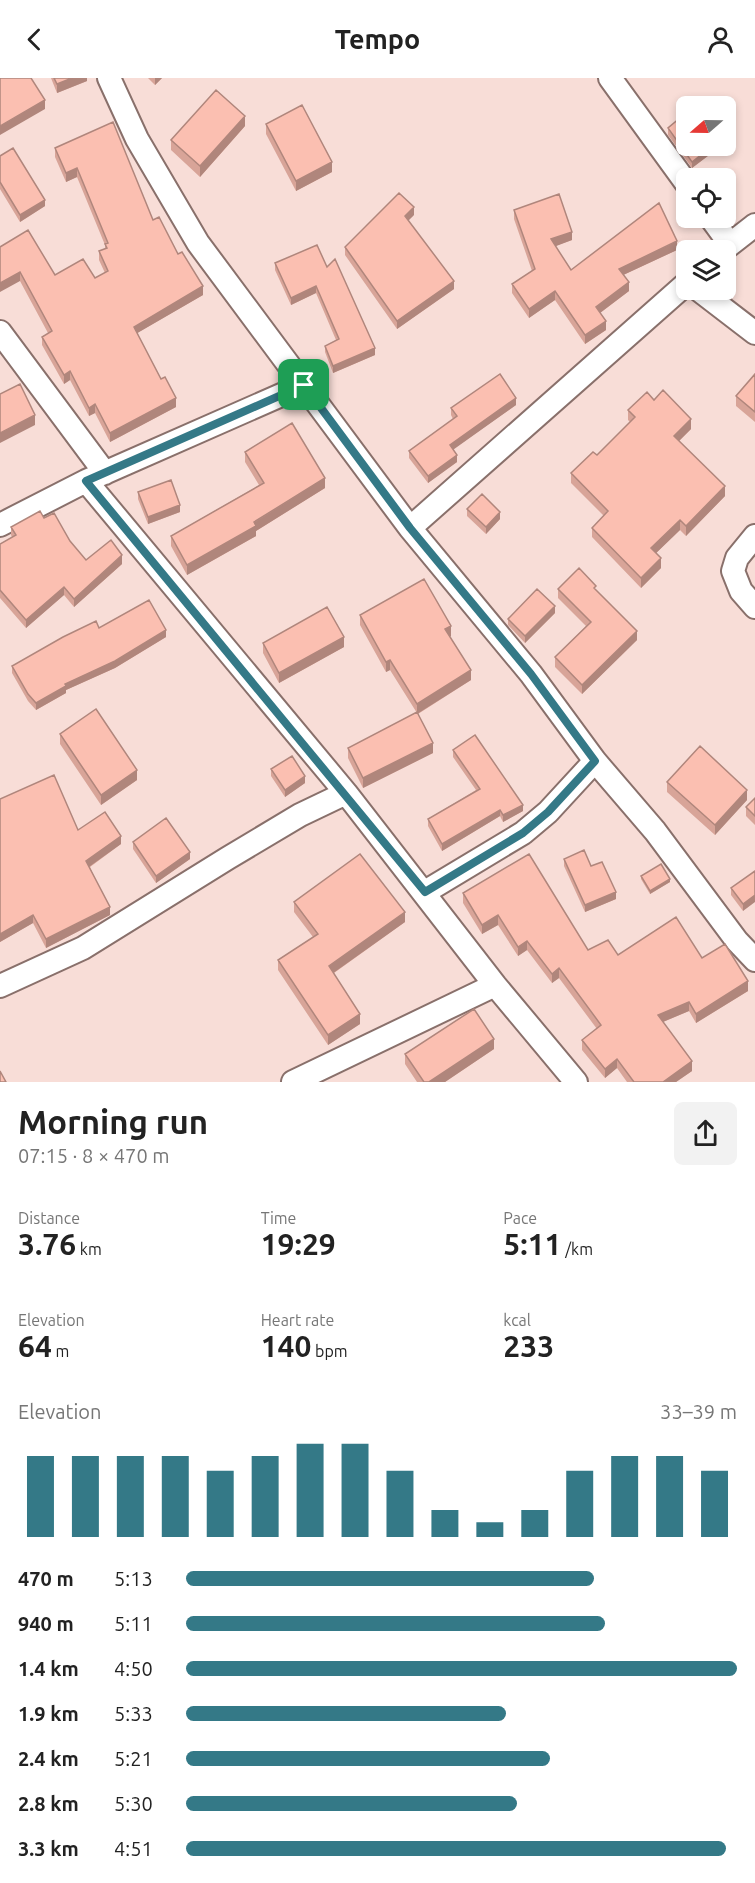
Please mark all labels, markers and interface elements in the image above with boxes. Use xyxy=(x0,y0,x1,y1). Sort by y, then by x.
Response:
icon: back xyxy=(18,23,51,56)
icon: person xyxy=(704,23,737,56)
text: Tempo xyxy=(335,24,420,54)
north arrow xyxy=(676,96,736,156)
map controls xyxy=(676,96,736,300)
button: locate xyxy=(676,168,736,228)
button: layers xyxy=(676,240,736,300)
pin xyxy=(278,359,329,410)
icon: arrive xyxy=(287,368,320,401)
button: share xyxy=(674,1102,737,1165)
text: Morning run xyxy=(18,1103,208,1140)
text: 07:15 · 8 × 470 m xyxy=(18,1144,170,1167)
text: Distance xyxy=(18,1209,80,1227)
text: Time xyxy=(261,1209,296,1227)
text: Pace xyxy=(503,1209,537,1227)
text: 3.76 xyxy=(18,1227,76,1261)
text: 19:29 xyxy=(261,1227,336,1261)
text: 5:11 xyxy=(503,1227,561,1261)
text: km xyxy=(76,1240,102,1258)
text: /km xyxy=(561,1240,593,1258)
text: Elevation xyxy=(18,1311,85,1329)
text: Heart rate xyxy=(261,1311,334,1329)
text: kcal xyxy=(503,1311,531,1329)
text: 64 xyxy=(18,1329,52,1363)
text: 140 xyxy=(261,1329,311,1363)
text: 233 xyxy=(503,1329,554,1363)
text: m xyxy=(52,1342,69,1360)
text: bpm xyxy=(311,1342,348,1360)
text: Elevation xyxy=(18,1400,101,1423)
text: 33–39 m xyxy=(660,1400,737,1423)
text: 470 m xyxy=(18,1567,74,1590)
text: 5:13 xyxy=(114,1567,153,1590)
text: 940 m xyxy=(18,1612,74,1635)
text: 5:11 xyxy=(114,1612,153,1635)
text: 1.4 km xyxy=(18,1657,79,1680)
text: 4:50 xyxy=(114,1657,153,1680)
text: 1.9 km xyxy=(18,1702,79,1725)
text: 5:33 xyxy=(114,1702,153,1725)
text: 2.4 km xyxy=(18,1747,79,1770)
text: 5:21 xyxy=(114,1747,153,1770)
text: 2.8 km xyxy=(18,1792,79,1815)
text: 5:30 xyxy=(114,1792,153,1815)
text: 3.3 km xyxy=(18,1837,79,1860)
text: 4:51 xyxy=(114,1837,153,1860)

